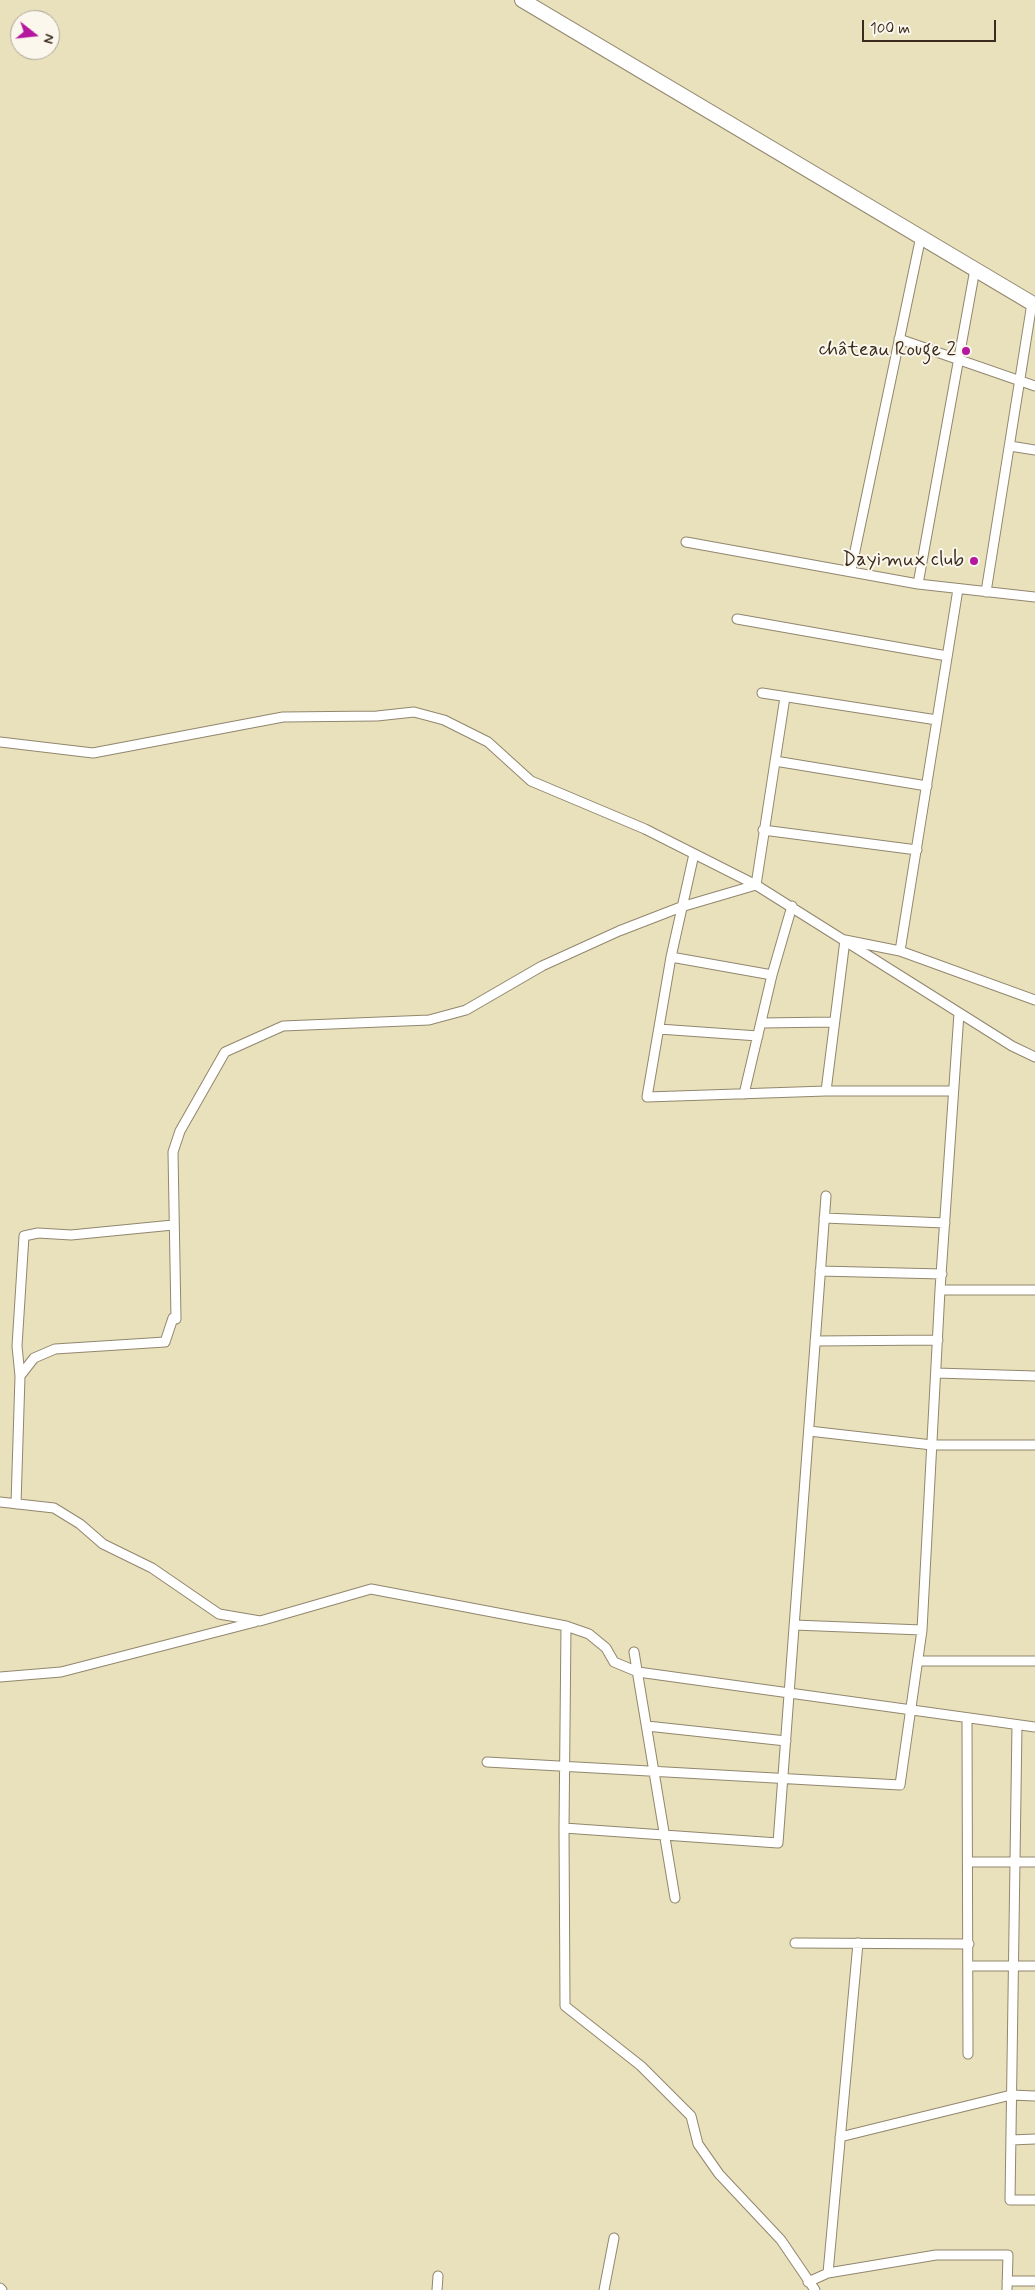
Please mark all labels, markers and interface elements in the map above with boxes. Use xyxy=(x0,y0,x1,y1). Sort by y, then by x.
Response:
north arrow xyxy=(10,10,60,60)
scale bar xyxy=(865,10,999,42)
text: 100 m xyxy=(870,19,910,39)
text: N xyxy=(39,32,58,46)
place label: château Rouge 2 xyxy=(818,339,956,363)
marker: château Rouge 2 xyxy=(960,345,972,357)
place label: Dayimux club xyxy=(842,549,964,573)
marker: Dayimux club xyxy=(968,555,980,567)

